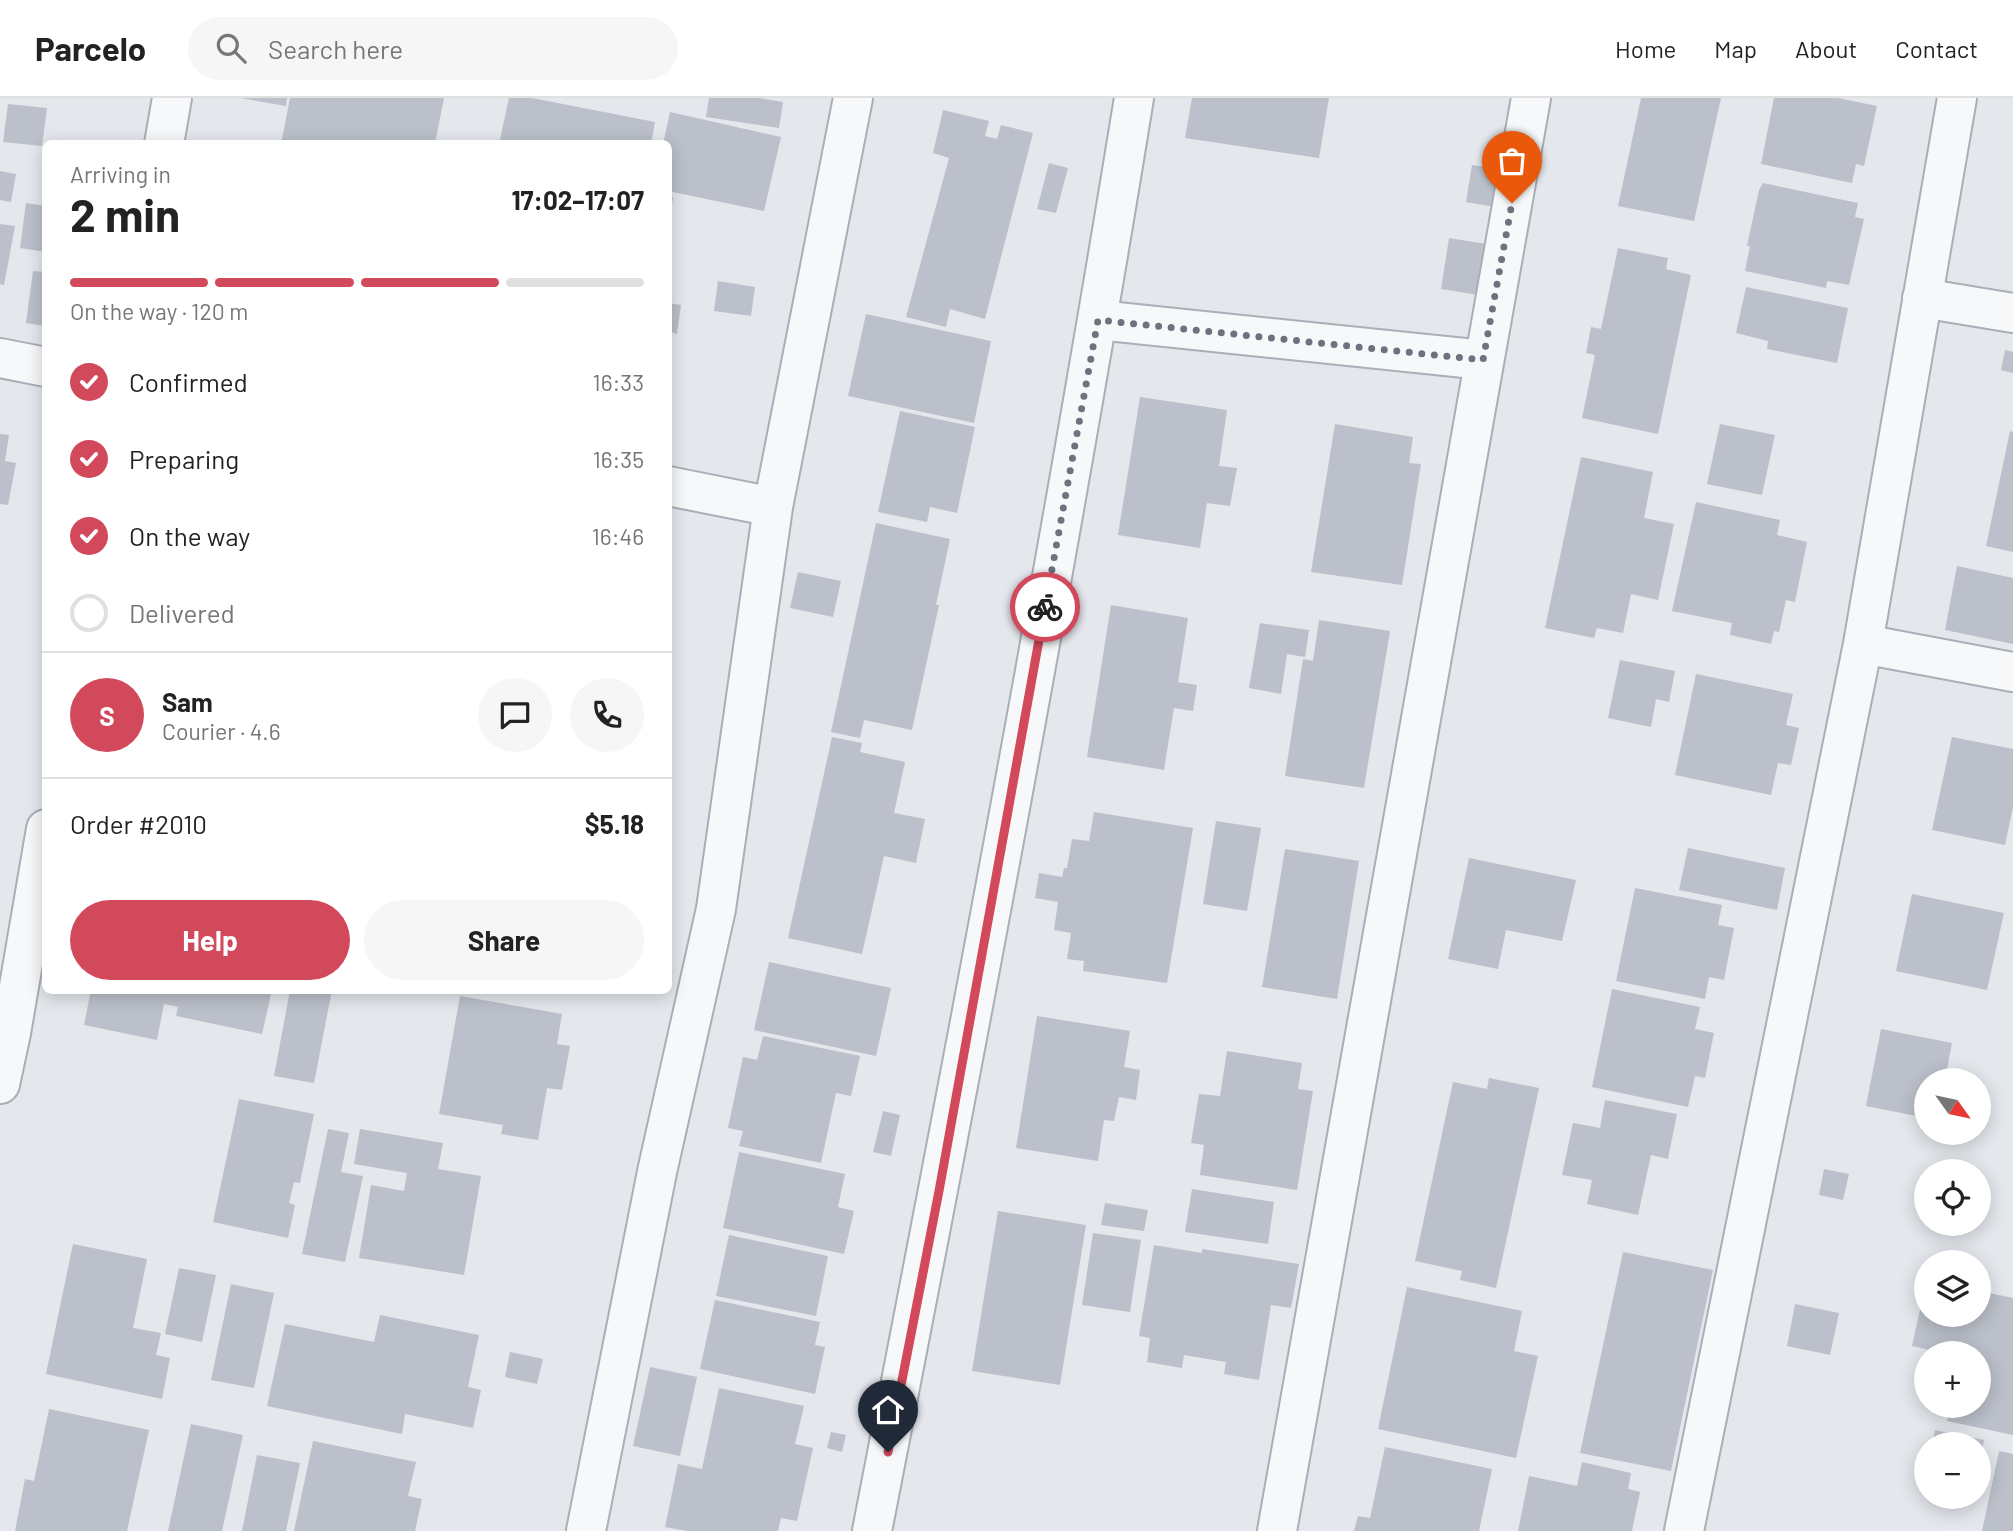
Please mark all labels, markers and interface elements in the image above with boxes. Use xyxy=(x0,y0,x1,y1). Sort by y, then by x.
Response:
search box xyxy=(188,17,678,80)
text: Parcelo xyxy=(35,28,146,68)
icon: search xyxy=(212,29,250,67)
text: Search here xyxy=(268,33,403,64)
text: Home xyxy=(1615,34,1676,63)
text: Map xyxy=(1714,34,1757,63)
text: About xyxy=(1795,34,1857,63)
text: Contact xyxy=(1895,34,1978,63)
pin xyxy=(1482,131,1542,203)
icon: bag xyxy=(1493,142,1531,180)
text: Arriving in xyxy=(70,160,171,188)
text: 17:02–17:07 xyxy=(511,184,644,215)
text: 2 min xyxy=(70,186,180,241)
text: On the way · 120 m xyxy=(70,297,248,325)
icon: check xyxy=(70,363,108,401)
text: Confirmed xyxy=(129,366,248,397)
text: 16:33 xyxy=(593,368,644,396)
icon: check xyxy=(70,440,108,478)
text: Preparing xyxy=(129,443,239,474)
text: 16:35 xyxy=(593,445,644,473)
icon: check xyxy=(70,517,108,555)
text: On the way xyxy=(129,520,250,551)
text: 16:46 xyxy=(592,522,644,550)
courier xyxy=(1010,572,1080,642)
icon: bike xyxy=(1026,588,1064,626)
text: Delivered xyxy=(129,597,235,628)
button: chat xyxy=(478,678,552,752)
button: phone xyxy=(570,678,644,752)
text: Sam xyxy=(162,686,213,717)
text: S xyxy=(99,700,115,731)
text: Courier · 4.6 xyxy=(162,717,281,745)
text: Order #2010 xyxy=(70,808,207,839)
text: $5.18 xyxy=(585,808,644,839)
button: Help xyxy=(70,900,350,980)
button: Share xyxy=(364,900,644,980)
north arrow xyxy=(1914,1068,1992,1144)
map controls xyxy=(1914,1068,1991,1509)
button: locate xyxy=(1914,1159,1991,1236)
button: layers xyxy=(1914,1250,1991,1327)
button: + xyxy=(1914,1341,1991,1418)
pin xyxy=(858,1380,918,1452)
icon: home xyxy=(869,1391,907,1429)
button: − xyxy=(1914,1432,1991,1509)

